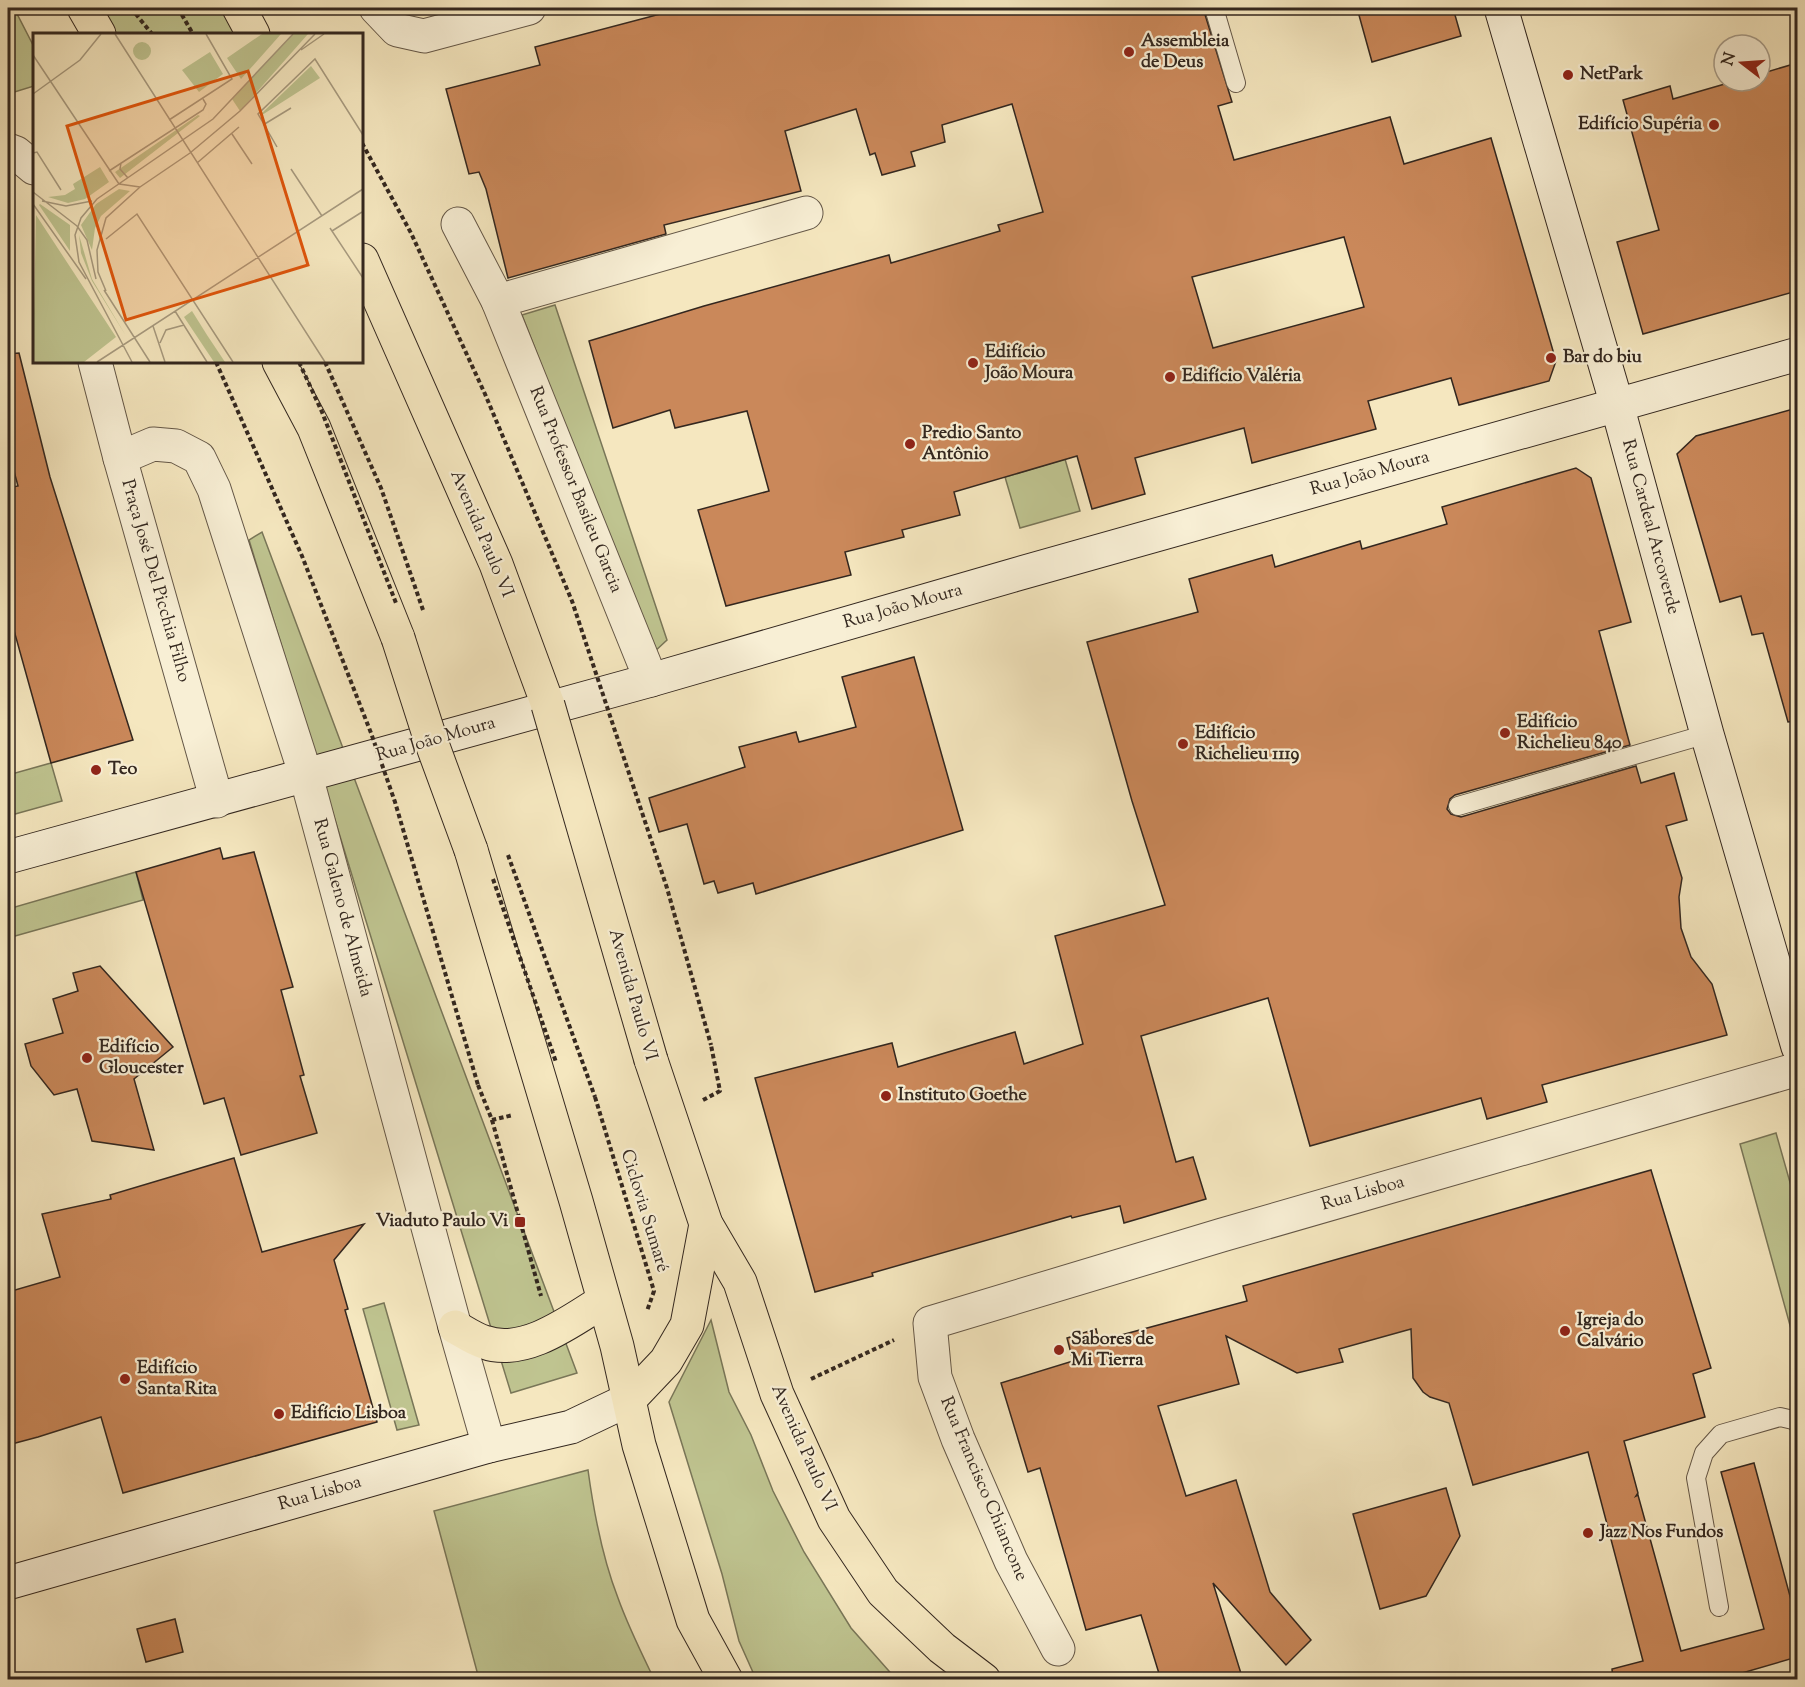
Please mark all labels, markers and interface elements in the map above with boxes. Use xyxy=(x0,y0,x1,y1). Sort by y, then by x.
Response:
place label: Assembleia de Deus xyxy=(1141,29,1230,76)
inset map xyxy=(33,33,363,363)
north arrow xyxy=(1712,33,1772,93)
marker: Assembleia de Deus xyxy=(1122,45,1136,59)
text: N xyxy=(1717,50,1743,69)
place label: NetPark xyxy=(1580,62,1643,88)
marker: NetPark xyxy=(1561,68,1575,82)
place label: Edifício Supéria xyxy=(1578,112,1703,138)
marker: Edifício Supéria xyxy=(1707,118,1721,132)
place label: Edifício João Moura xyxy=(983,340,1074,387)
place label: Bar do biu xyxy=(1563,345,1643,371)
marker: Bar do biu xyxy=(1544,351,1558,365)
marker: Edifício João Moura xyxy=(966,356,980,370)
place label: Edifício Valéria xyxy=(1182,364,1302,390)
marker: Edifício Valéria xyxy=(1163,370,1177,384)
street label: Rua Professor Basileu Garcia xyxy=(522,383,628,597)
place label: Predio Santo Antônio xyxy=(922,421,1022,468)
marker: Predio Santo Antônio xyxy=(903,437,917,451)
street label: Rua Cardeal Arcoverde xyxy=(1614,437,1686,617)
street label: Rua João Moura xyxy=(1307,445,1433,503)
street label: Avenida Paulo VI xyxy=(442,466,520,602)
street label: Praça José Del Picchia Filho xyxy=(114,477,196,686)
street label: Rua João Moura xyxy=(840,578,966,636)
place label: Edifício Richelieu 840 xyxy=(1517,710,1622,757)
street label: Rua João Moura xyxy=(373,711,499,769)
place label: Edifício Richelieu 1119 xyxy=(1195,721,1299,768)
marker: Edifício Richelieu 840 xyxy=(1498,726,1512,740)
marker: Edifício Richelieu 1119 xyxy=(1176,737,1190,751)
place label: Teo xyxy=(108,757,137,783)
marker: Teo xyxy=(89,763,103,777)
street label: Rua Galeno de Almeida xyxy=(306,816,378,1000)
street label: Avenida Paulo VI xyxy=(601,926,663,1064)
place label: Edifício Gloucester xyxy=(99,1035,184,1082)
marker: Edifício Gloucester xyxy=(80,1051,94,1065)
place label: Instituto Goethe xyxy=(898,1083,1028,1109)
marker: Instituto Goethe xyxy=(879,1089,893,1103)
street label: Ciclovia Sumaré xyxy=(613,1146,675,1276)
street label: Rua Lisboa xyxy=(1318,1170,1408,1218)
place label: Viaduto Paulo Vi xyxy=(376,1209,509,1235)
marker: Viaduto Paulo Vi xyxy=(513,1215,527,1229)
place label: Igreja do Calvário xyxy=(1577,1308,1644,1355)
marker: Igreja do Calvário xyxy=(1558,1324,1572,1338)
place label: Sabores de Mi Tierra xyxy=(1071,1327,1155,1374)
marker: Sabores de Mi Tierra xyxy=(1052,1343,1066,1357)
place label: Edifício Santa Rita xyxy=(137,1356,218,1403)
marker: Edifício Santa Rita xyxy=(118,1372,132,1386)
street label: Avenida Paulo VI xyxy=(763,1381,843,1516)
street label: Rua Francisco Chiancone xyxy=(932,1393,1034,1585)
place label: Edifício Lisboa xyxy=(291,1401,407,1427)
marker: Edifício Lisboa xyxy=(272,1407,286,1421)
street label: Rua Lisboa xyxy=(275,1470,365,1518)
place label: Jazz Nos Fundos xyxy=(1598,1520,1723,1546)
marker: Jazz Nos Fundos xyxy=(1581,1526,1595,1540)

